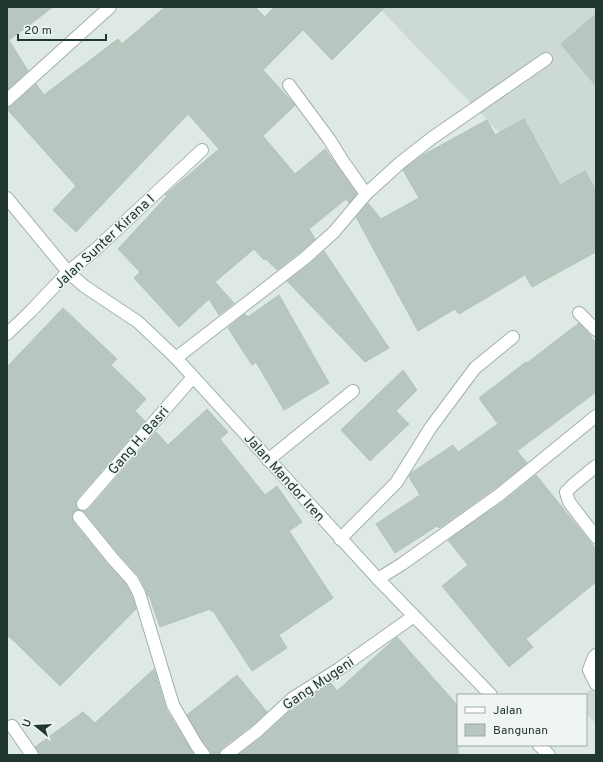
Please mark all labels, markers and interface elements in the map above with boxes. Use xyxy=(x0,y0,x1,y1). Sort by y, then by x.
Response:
scale bar xyxy=(18,16,106,42)
text: 20 m xyxy=(24,23,52,39)
street label: Jalan Sunter Kirana I xyxy=(51,191,159,293)
street label: Gang H. Basri xyxy=(105,403,173,479)
street label: Jalan Mandor Iren xyxy=(240,430,328,526)
street label: Gang Mugeni xyxy=(280,654,358,714)
legend xyxy=(457,694,587,746)
text: Jalan xyxy=(493,703,522,719)
north arrow xyxy=(16,706,56,746)
text: U xyxy=(20,717,35,729)
text: Bangunan xyxy=(493,723,548,739)

